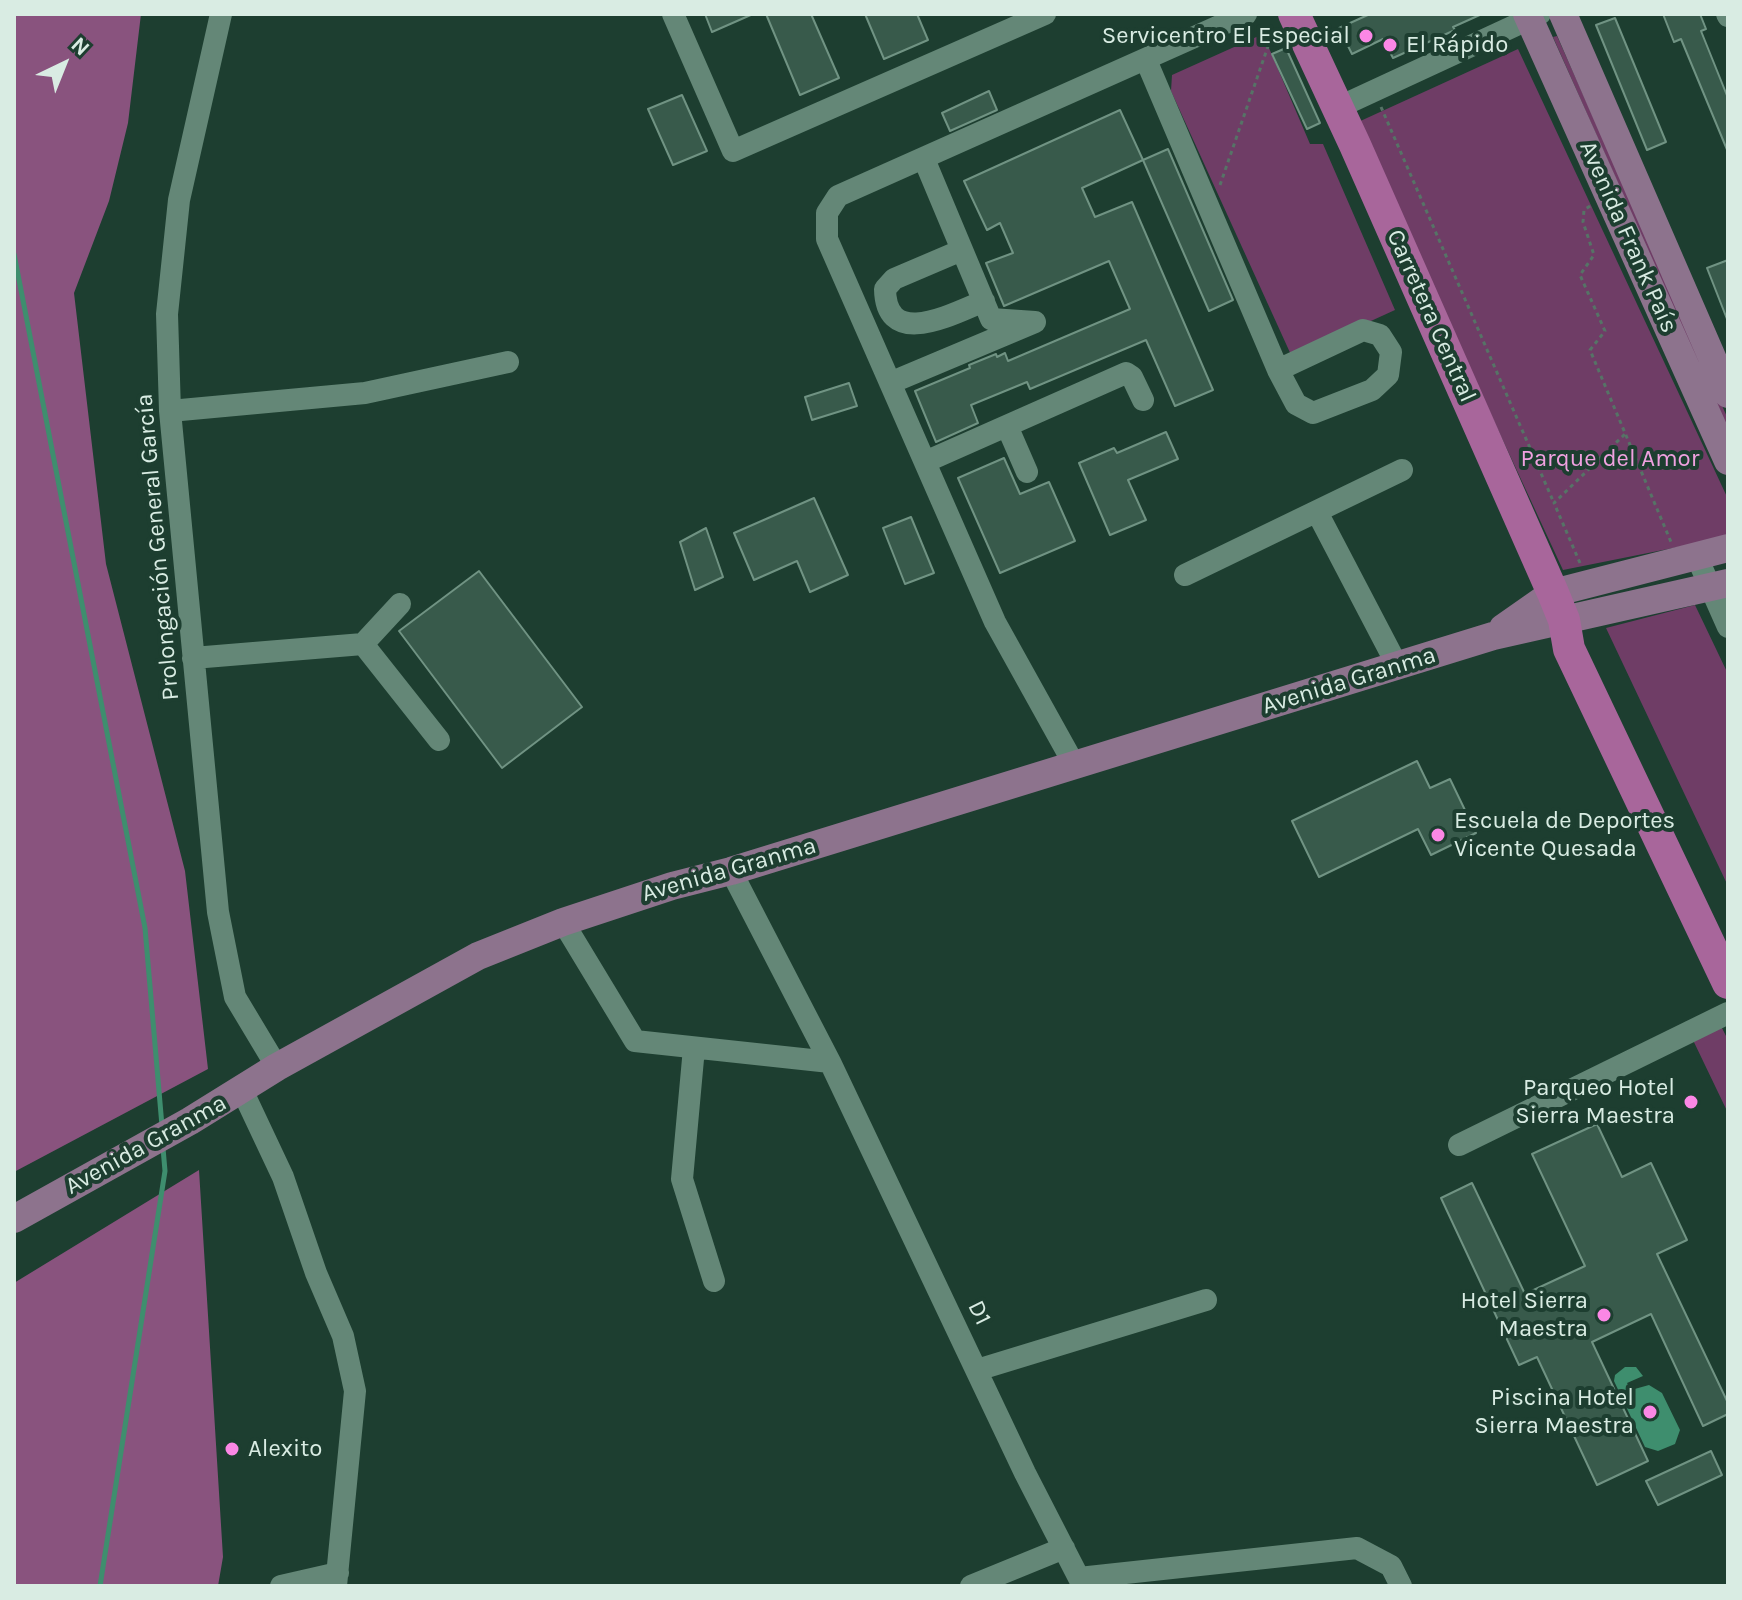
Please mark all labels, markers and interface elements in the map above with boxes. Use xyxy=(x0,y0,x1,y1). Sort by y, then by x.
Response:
place label: Servicentro El Especial xyxy=(1102,22,1350,50)
north arrow xyxy=(24,24,104,104)
marker: Servicentro El Especial xyxy=(1357,27,1375,45)
place label: El Rápido xyxy=(1406,31,1508,59)
text: N xyxy=(66,32,95,61)
marker: El Rápido xyxy=(1381,36,1399,54)
street label: Avenida Frank País xyxy=(1573,137,1683,337)
street label: Carretera Central xyxy=(1380,225,1482,407)
street label: Prolongación General García xyxy=(130,392,186,702)
park label: Parque del Amor xyxy=(1521,445,1699,473)
street label: Avenida Granma xyxy=(1259,641,1439,721)
place label: Escuela de Deportes Vicente Quesada xyxy=(1454,807,1675,863)
marker: Escuela de Deportes Vicente Quesada xyxy=(1429,826,1447,844)
street label: Avenida Granma xyxy=(639,831,819,909)
place label: Parqueo Hotel Sierra Maestra xyxy=(1515,1074,1675,1130)
street label: Avenida Granma xyxy=(60,1089,232,1201)
marker: Parqueo Hotel Sierra Maestra xyxy=(1682,1093,1700,1111)
place label: Hotel Sierra Maestra xyxy=(1461,1287,1588,1343)
street label: D1 xyxy=(961,1296,997,1330)
marker: Hotel Sierra Maestra xyxy=(1595,1306,1613,1324)
place label: Piscina Hotel Sierra Maestra xyxy=(1474,1384,1634,1440)
marker: Piscina Hotel Sierra Maestra xyxy=(1641,1403,1659,1421)
place label: Alexito xyxy=(248,1435,322,1463)
marker: Alexito xyxy=(223,1440,241,1458)

